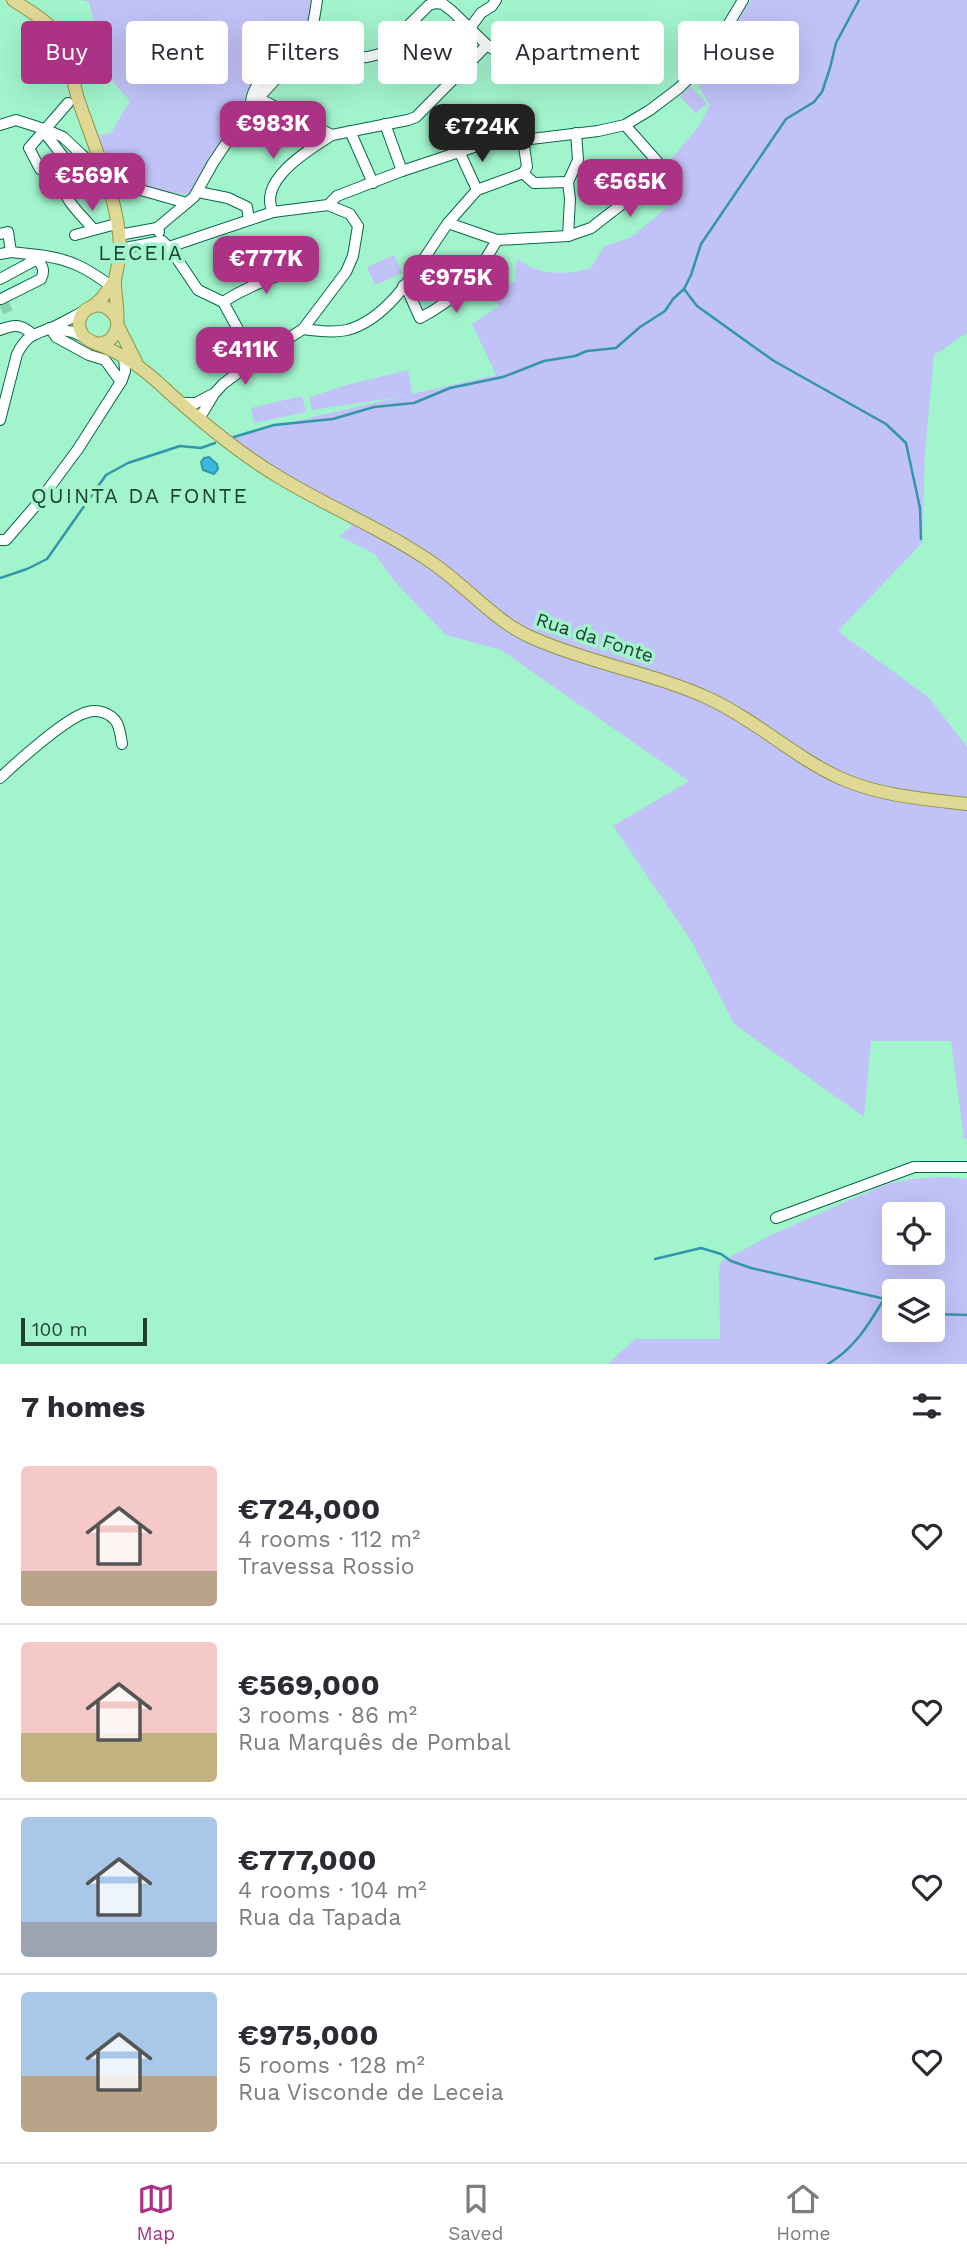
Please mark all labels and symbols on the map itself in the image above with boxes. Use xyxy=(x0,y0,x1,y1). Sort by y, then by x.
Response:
pin: €983K xyxy=(224,102,322,161)
pin: €724K xyxy=(433,104,531,164)
pin: €569K xyxy=(43,154,141,213)
pin: €565K xyxy=(581,160,679,219)
pin: €777K xyxy=(217,236,315,296)
district label: LECEIA xyxy=(98,240,184,265)
pin: €975K xyxy=(407,256,505,315)
pin: €411K xyxy=(196,328,294,387)
district label: QUINTA DA FONTE xyxy=(31,483,249,508)
street label: Rua da Fonte xyxy=(533,608,656,667)
scale bar xyxy=(21,1315,147,1347)

